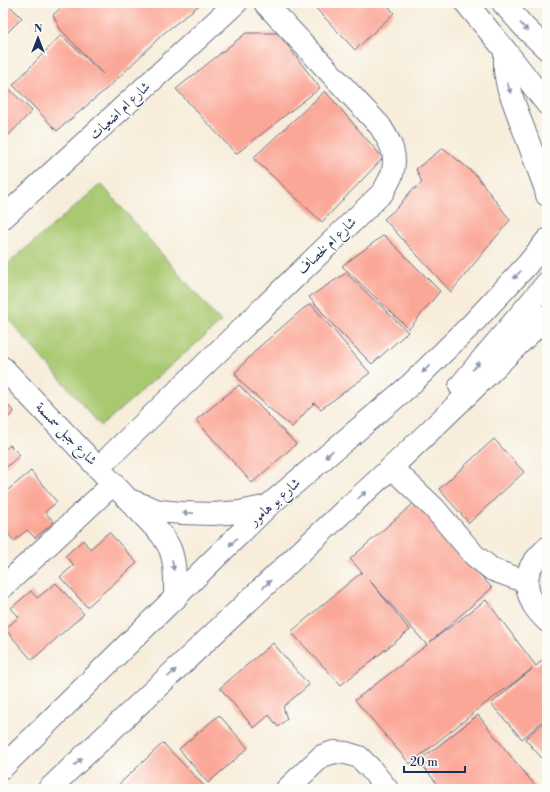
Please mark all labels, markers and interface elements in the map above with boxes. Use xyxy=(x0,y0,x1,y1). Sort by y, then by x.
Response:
north arrow xyxy=(18,18,58,58)
text: N xyxy=(34,22,43,36)
one-way arrow xyxy=(519,22,529,32)
street label: شارع ام اضعيات xyxy=(86,78,156,146)
one-way arrow xyxy=(506,83,512,95)
street label: شارع ام لخصاف xyxy=(294,213,362,281)
one-way arrow xyxy=(512,270,522,280)
one-way arrow xyxy=(471,361,480,371)
one-way arrow xyxy=(421,364,431,373)
street label: شارع جبل سمسمة xyxy=(30,399,101,471)
one-way arrow xyxy=(324,450,334,459)
street label: شارع بو هامور xyxy=(244,474,306,533)
one-way arrow xyxy=(357,491,367,500)
one-way arrow xyxy=(182,510,194,517)
one-way arrow xyxy=(228,537,238,547)
one-way arrow xyxy=(170,559,176,571)
one-way arrow xyxy=(262,579,272,589)
one-way arrow xyxy=(167,668,177,678)
scale bar xyxy=(404,748,465,774)
text: 20 m xyxy=(410,755,438,770)
one-way arrow xyxy=(73,757,83,767)

